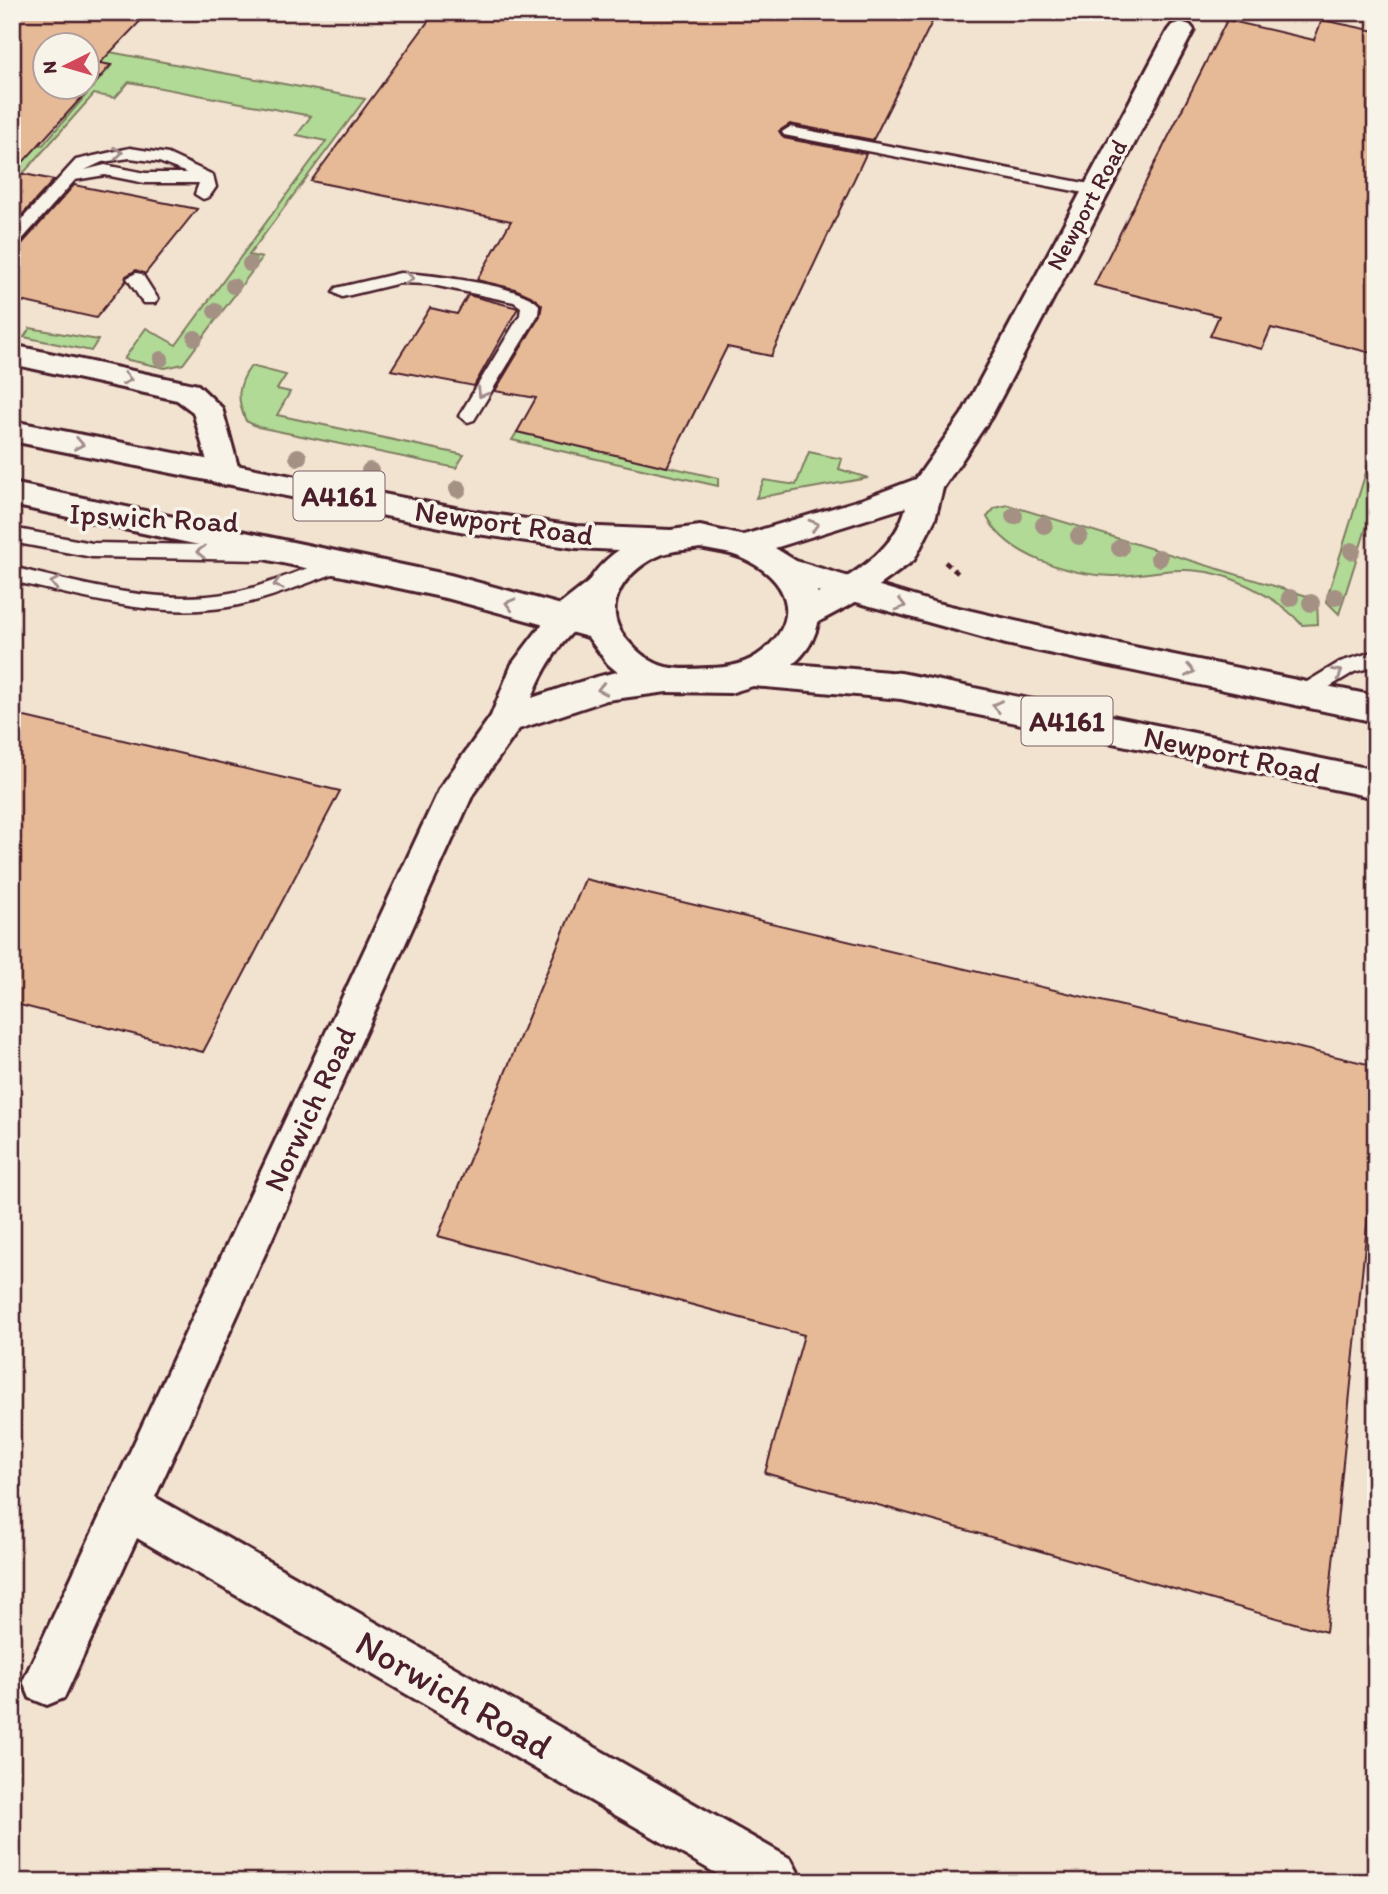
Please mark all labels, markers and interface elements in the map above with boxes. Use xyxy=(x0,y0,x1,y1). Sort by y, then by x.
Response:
north arrow xyxy=(32,32,102,102)
text: N xyxy=(38,60,62,75)
street label: Newport Road xyxy=(1040,134,1133,275)
one-way arrow xyxy=(112,146,124,161)
one-way arrow xyxy=(404,270,414,286)
one-way arrow xyxy=(121,371,133,386)
one-way arrow xyxy=(477,386,490,399)
one-way arrow xyxy=(73,436,85,451)
road number: A4161 xyxy=(294,472,384,520)
street label: Newport Road xyxy=(412,492,596,553)
street label: Ipswich Road xyxy=(68,495,240,540)
one-way arrow xyxy=(808,519,820,534)
one-way arrow xyxy=(195,544,206,560)
one-way arrow xyxy=(273,576,285,591)
one-way arrow xyxy=(49,577,61,592)
one-way arrow xyxy=(894,597,906,612)
one-way arrow xyxy=(504,598,516,612)
one-way arrow xyxy=(1184,662,1196,677)
one-way arrow xyxy=(1331,668,1344,681)
one-way arrow xyxy=(596,681,608,695)
road number: A4161 xyxy=(1021,696,1112,746)
one-way arrow xyxy=(991,700,1003,715)
street label: Newport Road xyxy=(1140,718,1324,791)
street label: Norwich Road xyxy=(255,1020,364,1197)
street label: Norwich Road xyxy=(348,1620,560,1768)

